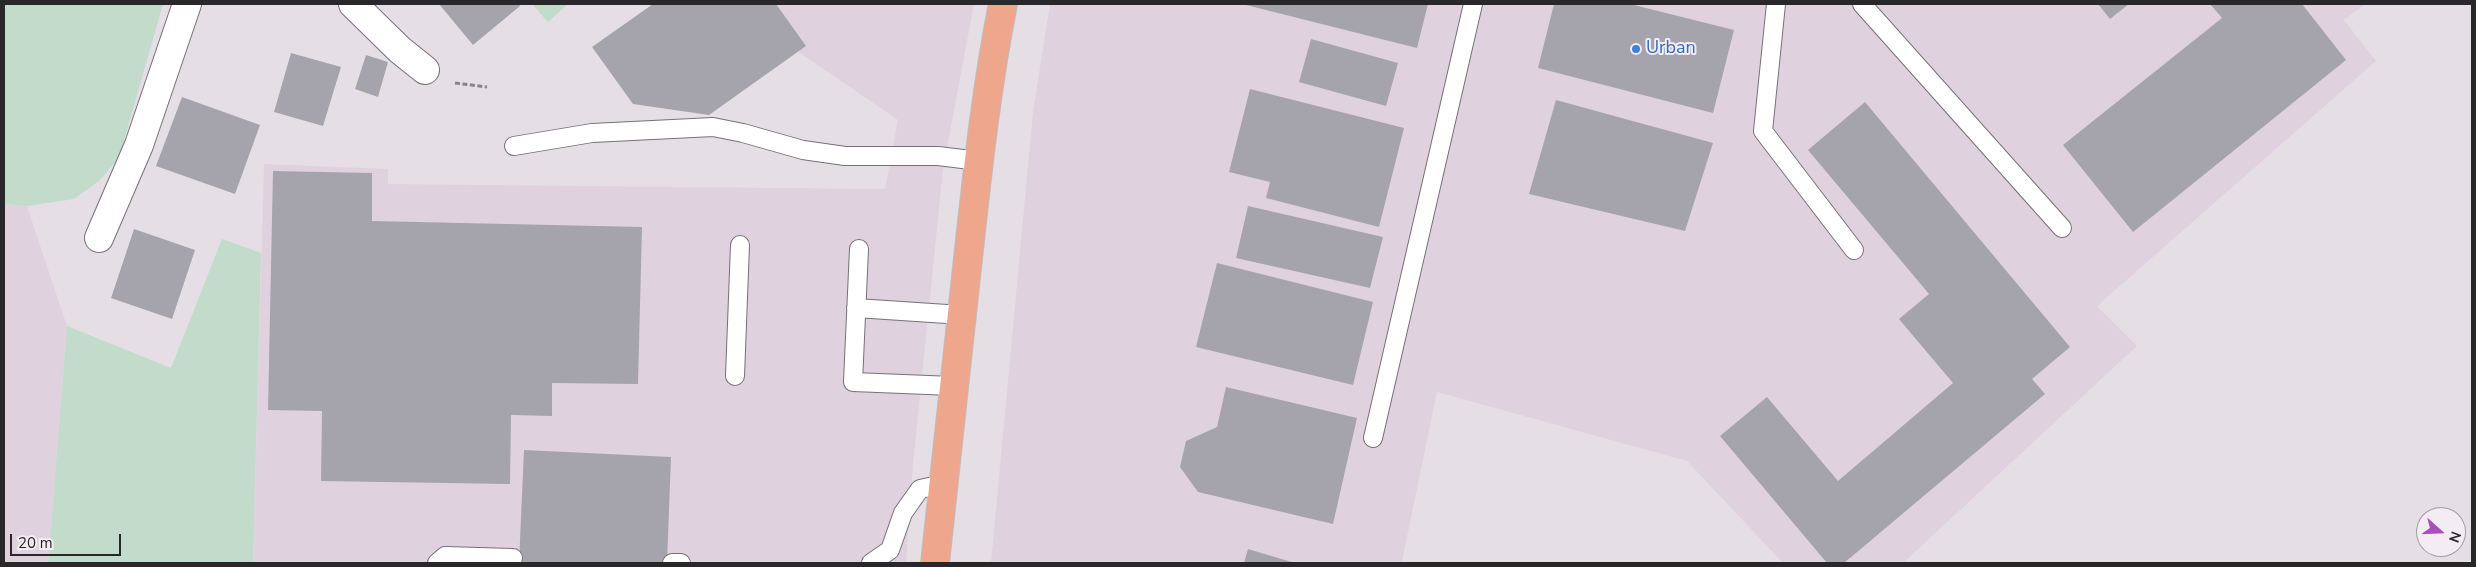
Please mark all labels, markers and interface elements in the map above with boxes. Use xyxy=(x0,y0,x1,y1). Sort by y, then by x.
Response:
place label: Urban xyxy=(1646,38,1696,60)
marker: Urban xyxy=(1630,43,1642,55)
north arrow xyxy=(2416,507,2466,557)
scale bar xyxy=(12,524,124,556)
text: N xyxy=(2444,529,2465,545)
text: 20 m xyxy=(18,533,53,553)

